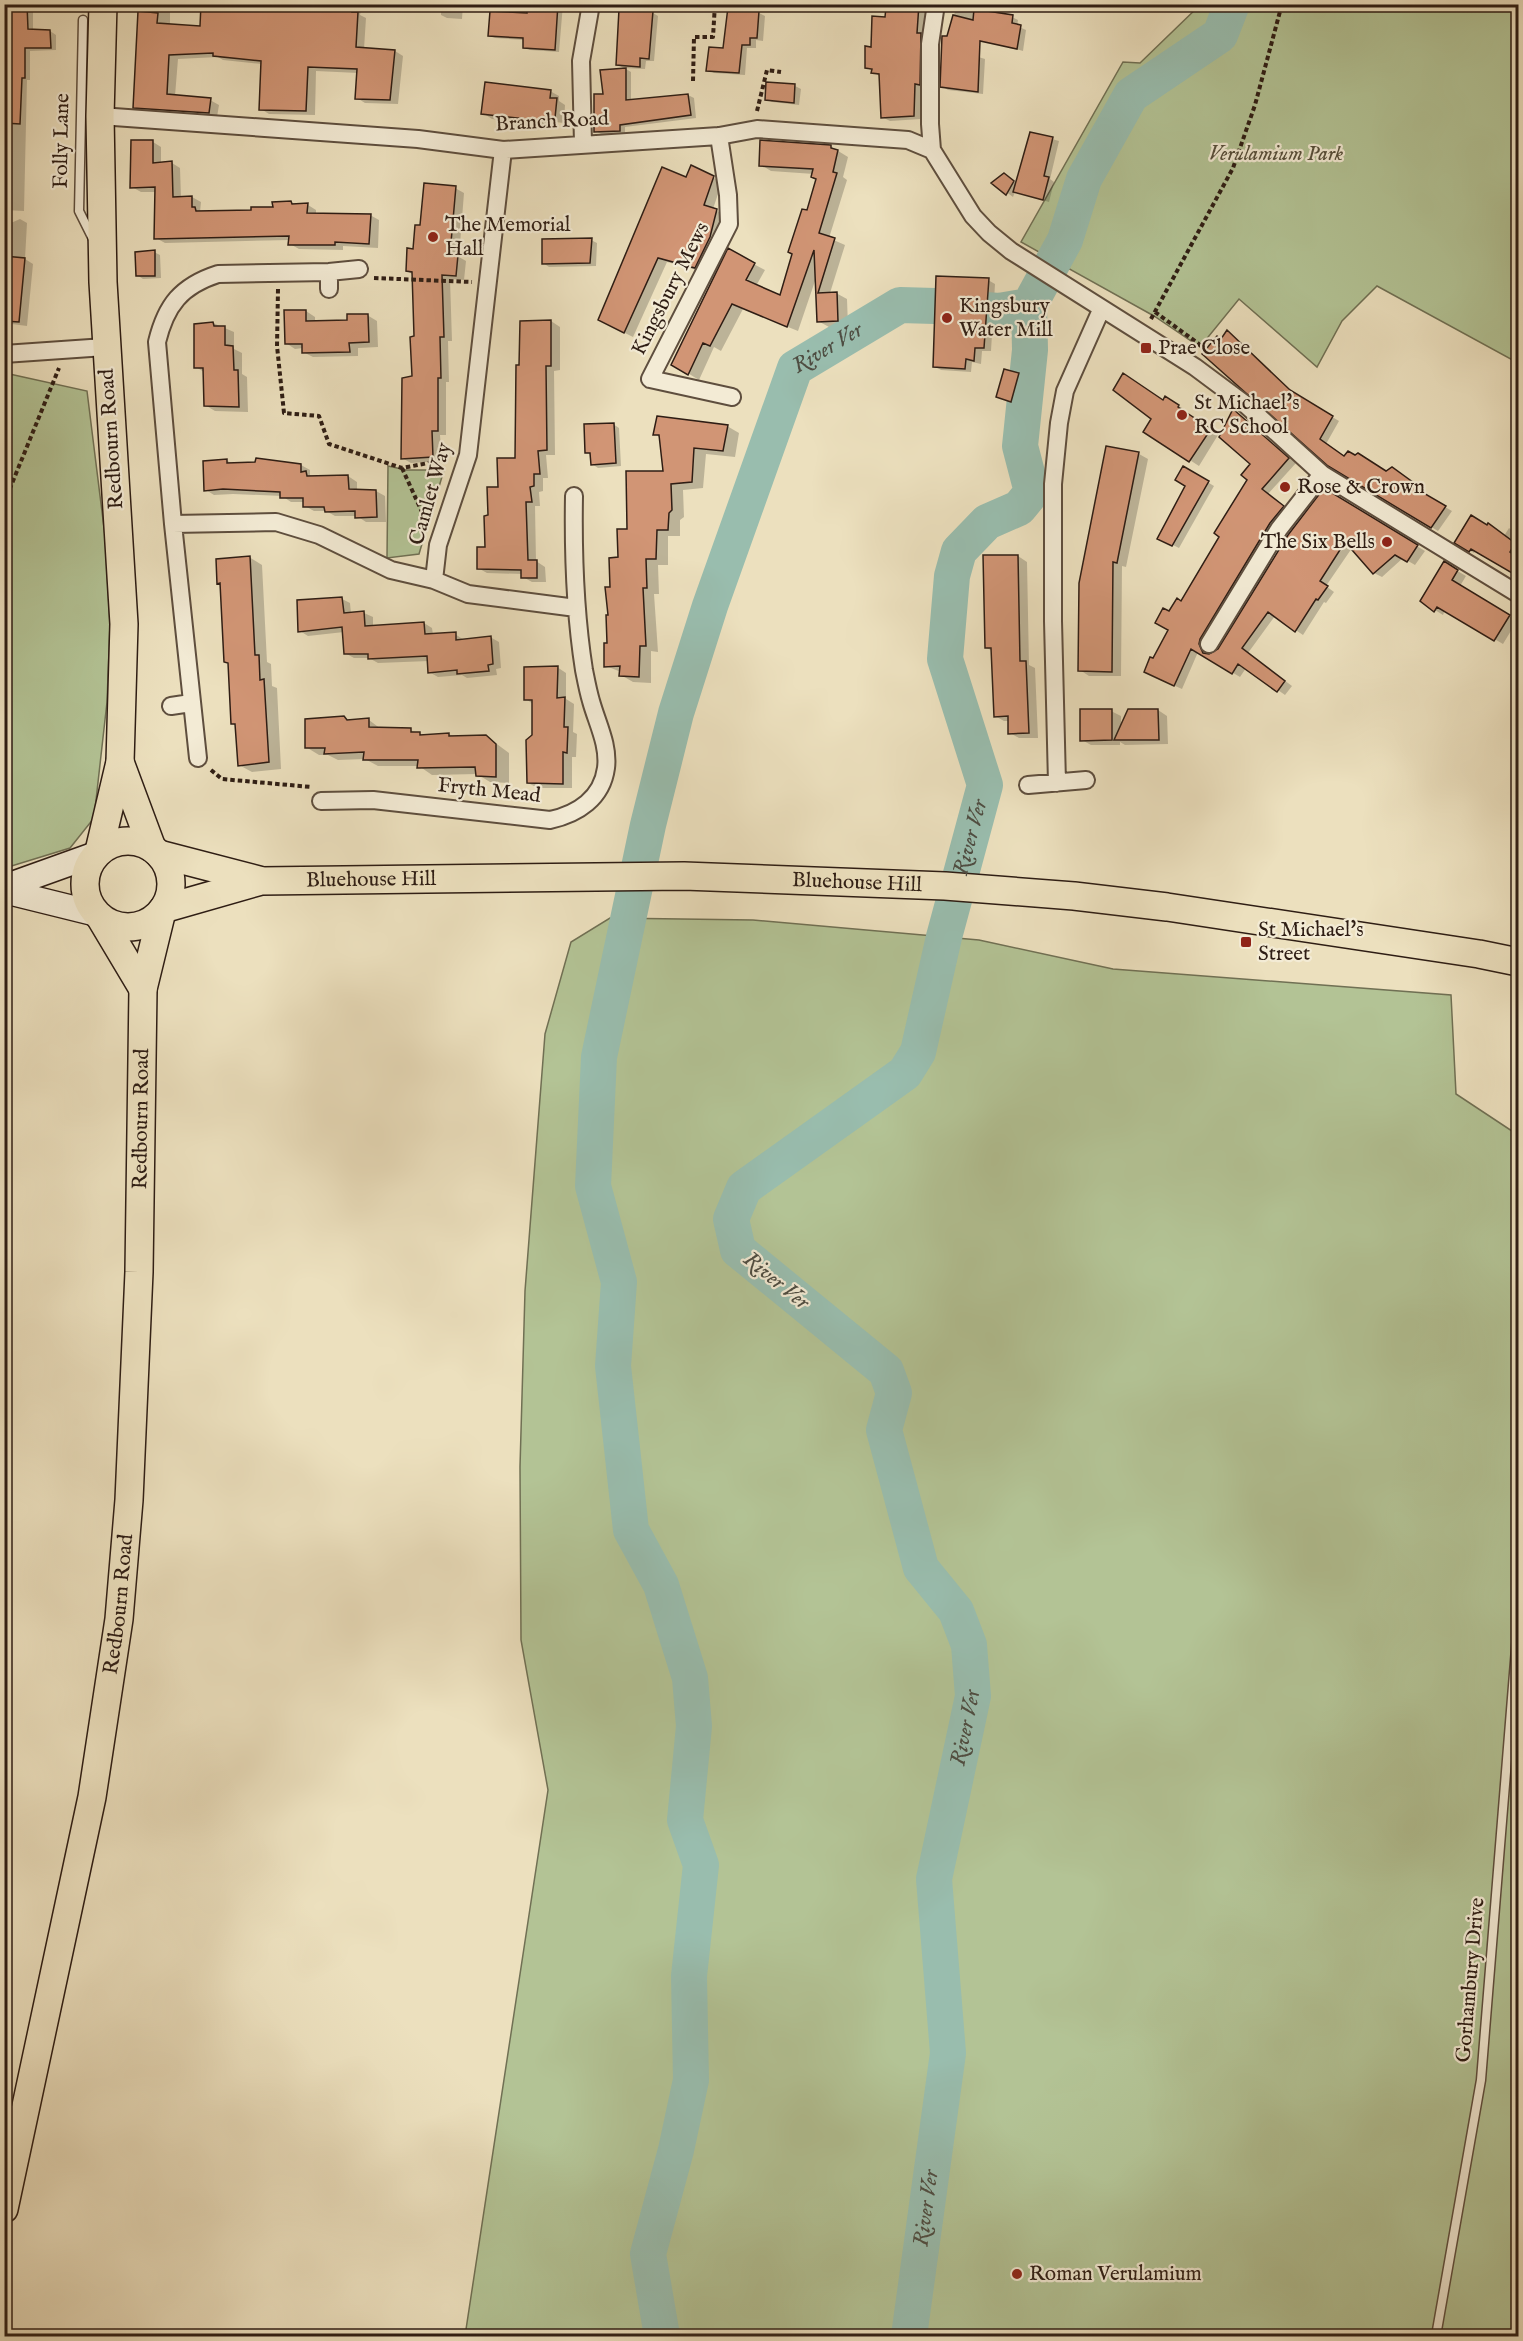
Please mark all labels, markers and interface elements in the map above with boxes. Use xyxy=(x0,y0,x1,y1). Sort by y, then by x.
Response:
street label: Folly Lane xyxy=(48,93,76,189)
street label: Branch Road xyxy=(494,105,610,138)
park label: Verulamium Park xyxy=(1209,141,1344,168)
place label: The Memorial Hall xyxy=(445,212,571,263)
street label: Kingsbury Mews xyxy=(626,218,716,360)
marker: The Memorial Hall xyxy=(426,230,440,244)
place label: Kingsbury Water Mill xyxy=(959,293,1053,344)
marker: Kingsbury Water Mill xyxy=(940,311,954,325)
water label: River Ver xyxy=(787,316,869,380)
place label: Prae Close xyxy=(1158,335,1250,362)
marker: Prae Close xyxy=(1139,341,1153,355)
street label: Redbourn Road xyxy=(94,367,130,510)
place label: St Michael's RC School xyxy=(1194,390,1300,441)
marker: St Michael's RC School xyxy=(1175,408,1189,422)
street label: Camlet Way xyxy=(404,439,459,548)
place label: Rose & Crown xyxy=(1297,474,1425,501)
marker: Rose & Crown xyxy=(1278,480,1292,494)
place label: The Six Bells xyxy=(1261,529,1375,556)
marker: The Six Bells xyxy=(1380,535,1394,549)
street label: Fryth Mead xyxy=(436,772,543,810)
water label: River Ver xyxy=(947,795,995,878)
street label: Bluehouse Hill xyxy=(306,865,437,894)
street label: Bluehouse Hill xyxy=(791,867,923,899)
place label: St Michael's Street xyxy=(1258,917,1364,968)
marker: St Michael's Street xyxy=(1239,935,1253,949)
street label: Redbourn Road xyxy=(127,1047,156,1190)
water label: River Ver xyxy=(737,1246,816,1317)
street label: Redbourn Road xyxy=(97,1532,140,1676)
water label: River Ver xyxy=(945,1687,987,1768)
street label: Gorhambury Drive xyxy=(1450,1896,1492,2064)
water label: River Ver xyxy=(907,2167,946,2248)
place label: Roman Verulamium xyxy=(1029,2261,1202,2288)
marker: Roman Verulamium xyxy=(1010,2267,1024,2281)

